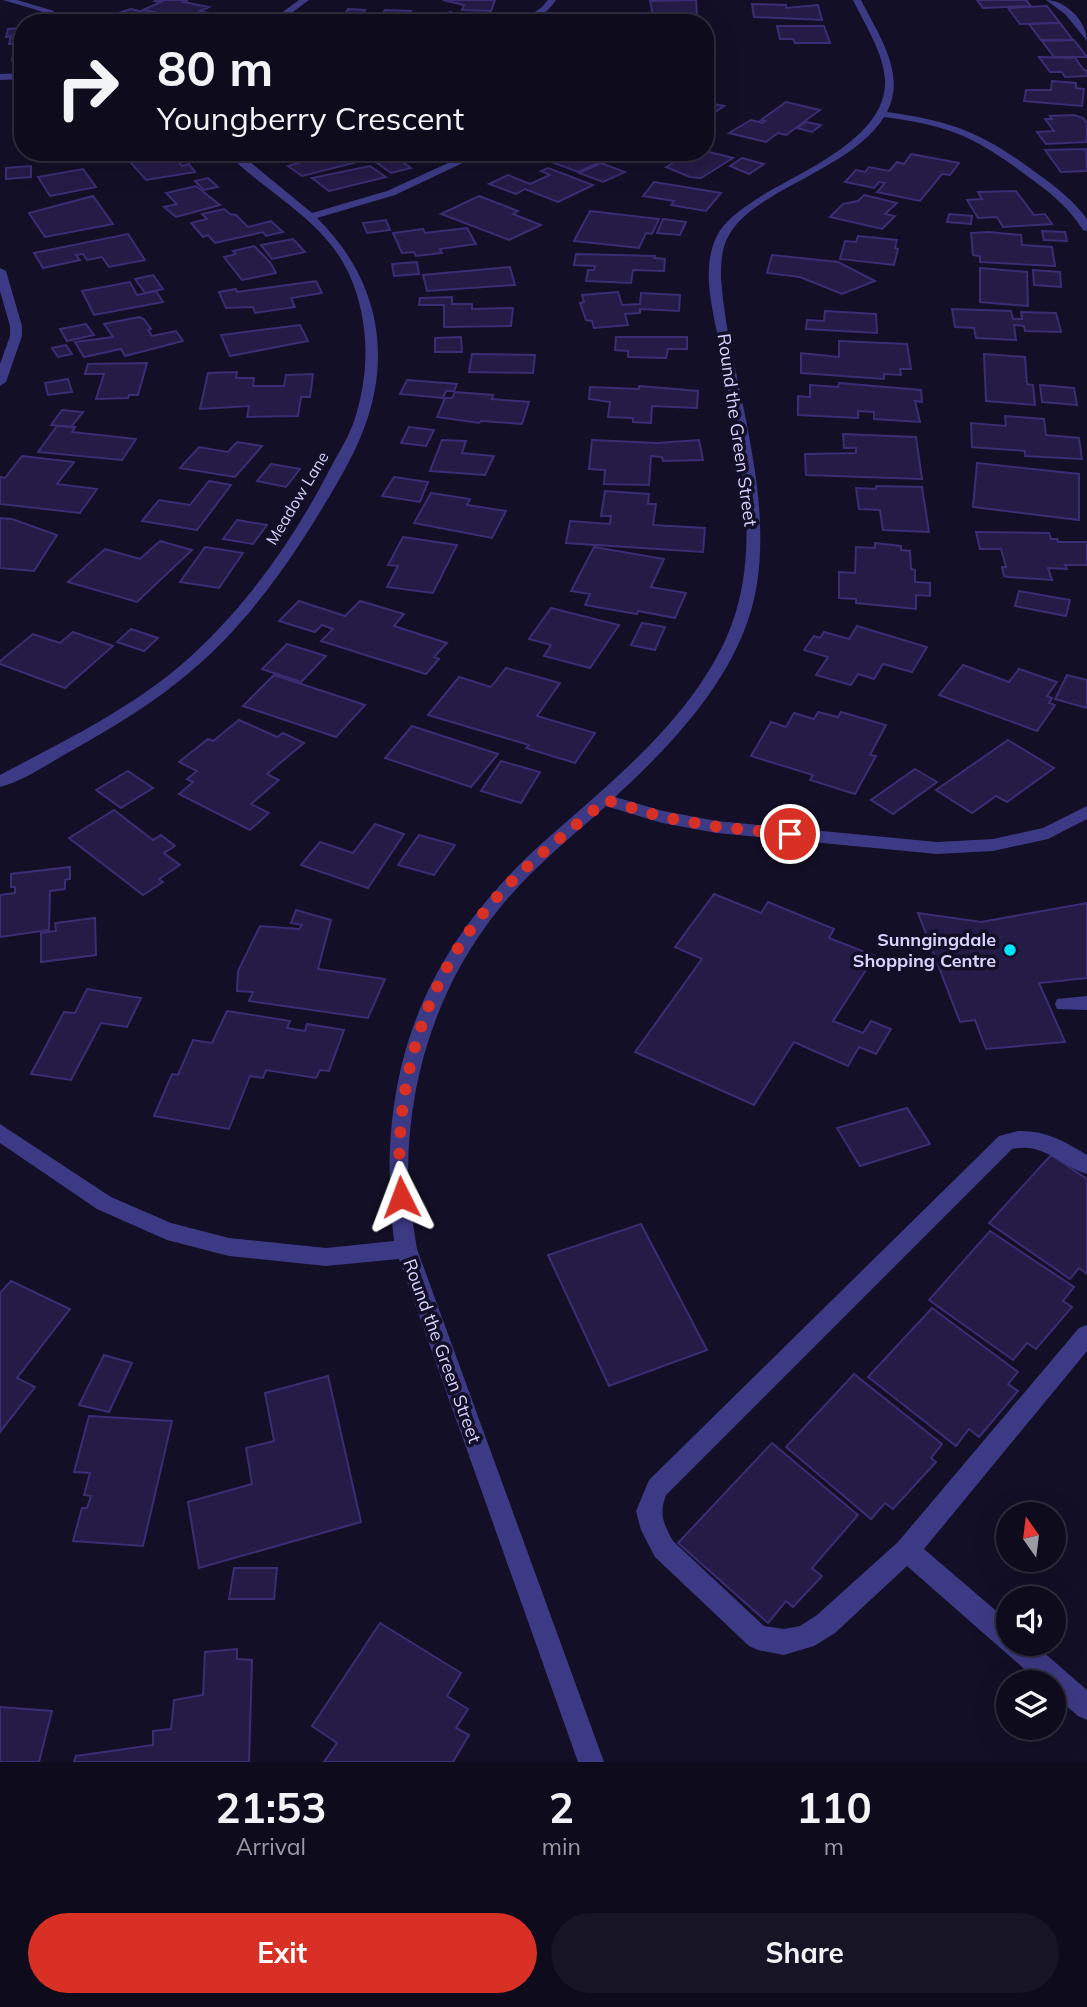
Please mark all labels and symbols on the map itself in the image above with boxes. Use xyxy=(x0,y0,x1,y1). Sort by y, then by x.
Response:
street label: Round the Green Street xyxy=(713,332,762,528)
street label: Meadow Lane xyxy=(261,448,333,548)
pin xyxy=(760,804,820,864)
place label: Sunngingdale Shopping Centre xyxy=(853,928,996,972)
marker: Sunngingdale Shopping Centre xyxy=(1002,942,1018,958)
position arrow xyxy=(364,1160,438,1234)
street label: Round the Green Street xyxy=(398,1256,487,1446)
north arrow xyxy=(996,1502,1066,1572)

